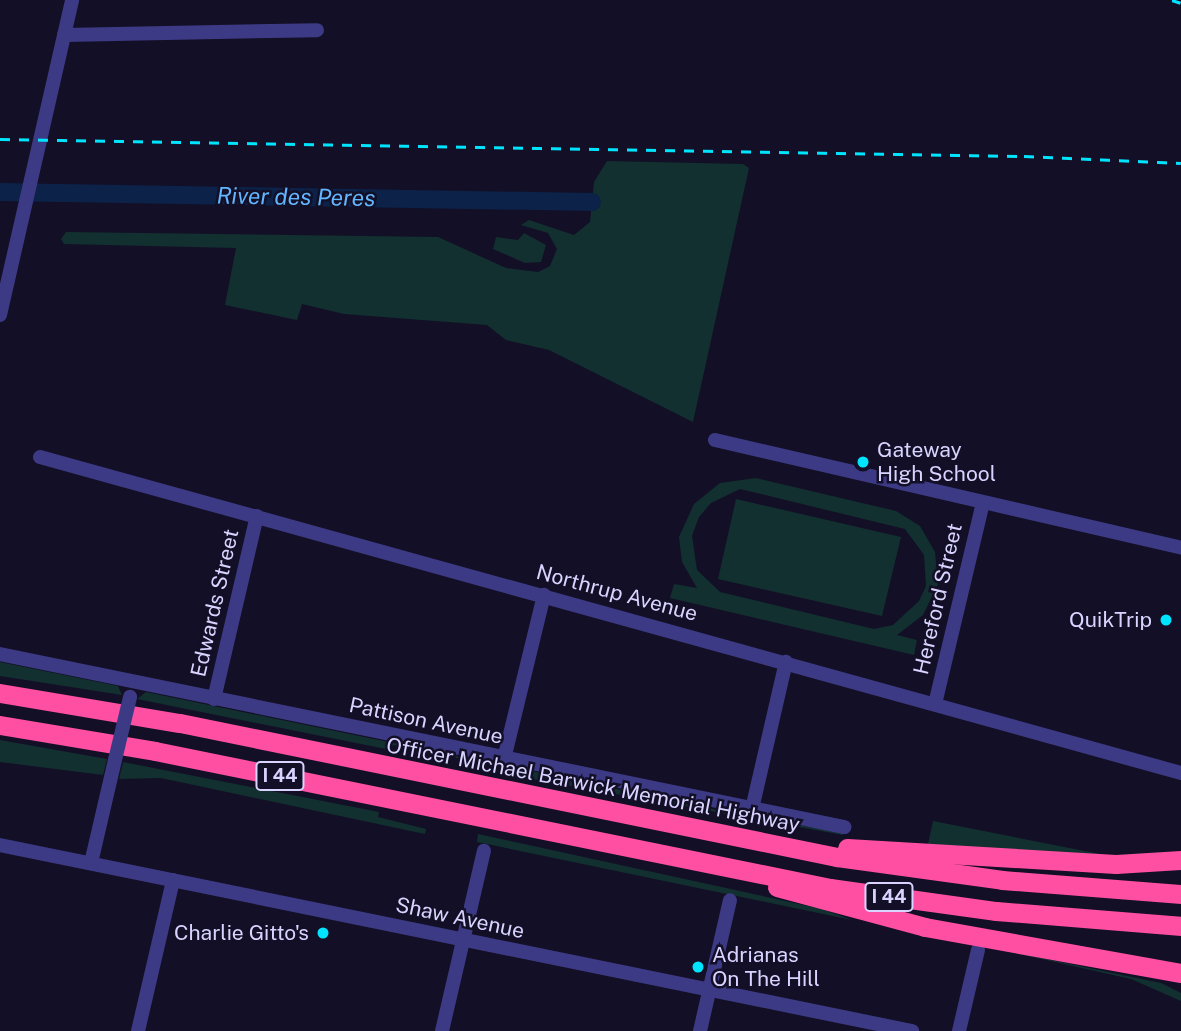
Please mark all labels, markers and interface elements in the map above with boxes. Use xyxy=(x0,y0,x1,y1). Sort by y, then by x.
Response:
water label: River des Peres xyxy=(216,182,376,212)
place label: Gateway High School xyxy=(877,437,996,487)
marker: Gateway High School xyxy=(855,454,871,470)
street label: Hereford Street xyxy=(908,521,968,677)
street label: Edwards Street xyxy=(186,527,244,679)
street label: Northrup Avenue xyxy=(534,559,700,627)
place label: QuikTrip xyxy=(1069,607,1152,633)
marker: QuikTrip xyxy=(1158,612,1174,628)
street label: Pattison Avenue xyxy=(347,692,505,750)
street label: Officer Michael Barwick Memorial Highway xyxy=(384,732,802,838)
road number: I 44 xyxy=(254,761,306,792)
road number: I 44 xyxy=(863,882,915,912)
street label: Shaw Avenue xyxy=(393,892,527,944)
place label: Charlie Gitto's xyxy=(174,920,309,946)
marker: Charlie Gitto's xyxy=(315,925,331,941)
place label: Adrianas On The Hill xyxy=(712,942,820,992)
marker: Adrianas On The Hill xyxy=(690,959,706,975)

